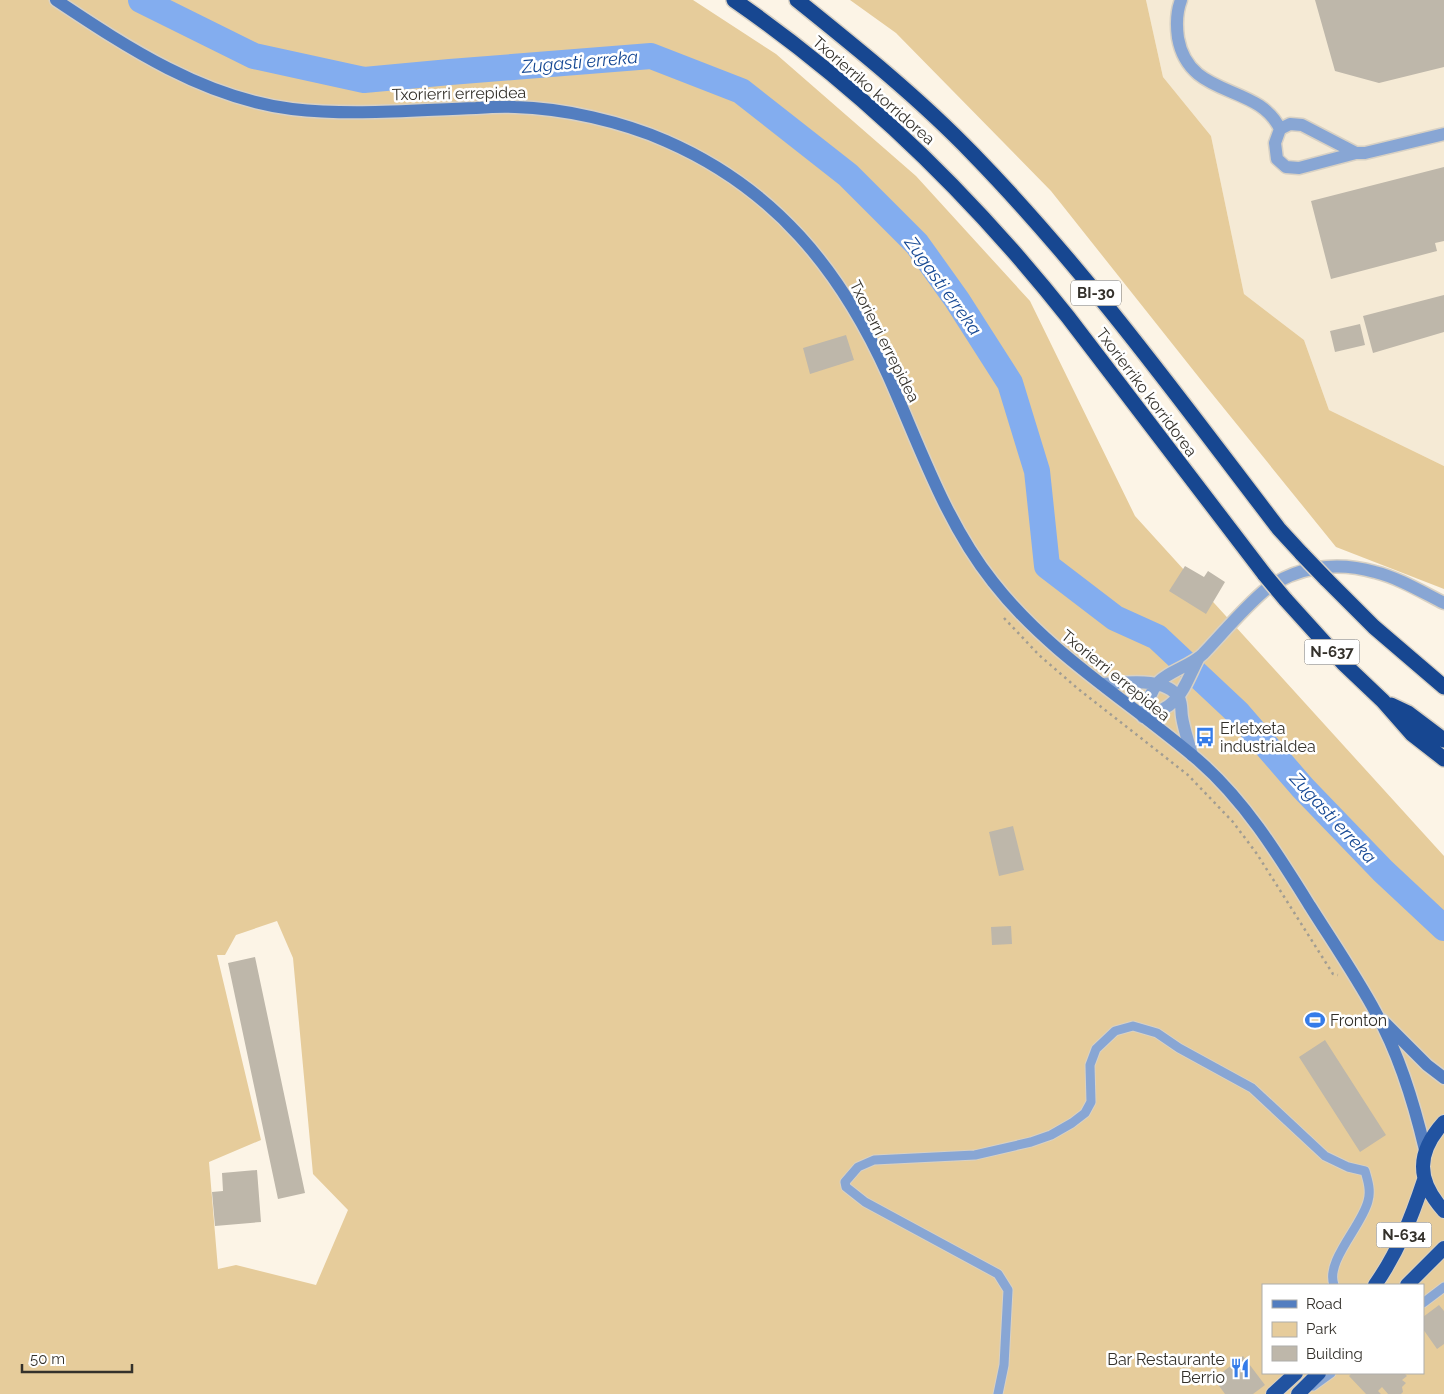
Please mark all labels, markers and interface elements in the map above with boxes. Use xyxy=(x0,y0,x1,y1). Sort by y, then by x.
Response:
street label: Txorierriko korridorea xyxy=(809,32,939,149)
water label: Zugasti erreka xyxy=(520,46,639,77)
street label: Txorierri errepidea xyxy=(392,83,526,104)
water label: Zugasti erreka xyxy=(900,232,986,339)
street label: Txorierri errepidea xyxy=(846,277,924,405)
road number: BI-30 xyxy=(1071,280,1121,306)
street label: Txorierriko korridorea xyxy=(1092,324,1201,460)
street label: Txorierri errepidea xyxy=(1058,626,1174,725)
road number: N-637 xyxy=(1304,640,1360,664)
place label: Erletxeta industrialdea xyxy=(1220,719,1316,756)
bus stop icon: Erletxeta industrialdea xyxy=(1194,726,1216,748)
water label: Zugasti erreka xyxy=(1285,767,1381,868)
sports icon: Fronton xyxy=(1304,1009,1326,1031)
place label: Fronton xyxy=(1330,1011,1387,1030)
road number: N-634 xyxy=(1376,1222,1432,1248)
legend xyxy=(1262,1284,1424,1374)
text: Road xyxy=(1306,1295,1342,1313)
text: Park xyxy=(1306,1320,1337,1338)
scale bar xyxy=(22,1342,132,1374)
text: Building xyxy=(1306,1345,1363,1363)
text: 50 m xyxy=(30,1350,65,1368)
place label: Bar Restaurante Berrio xyxy=(1107,1350,1225,1387)
restaurant icon: Bar Restaurante Berrio xyxy=(1229,1357,1251,1379)

